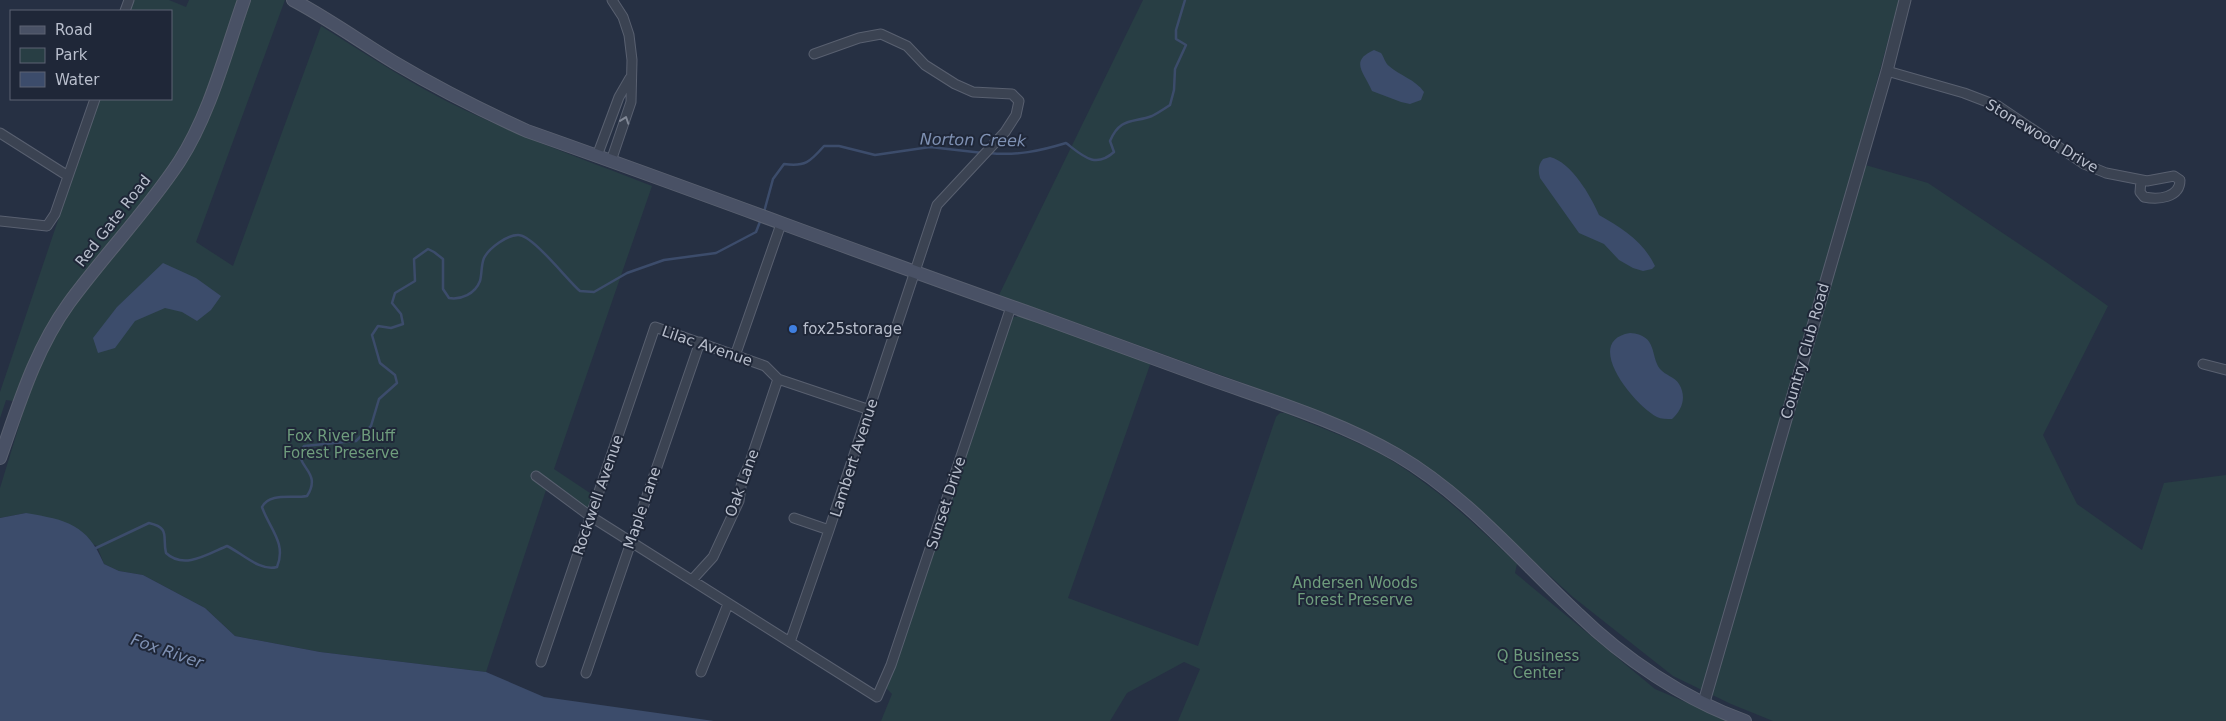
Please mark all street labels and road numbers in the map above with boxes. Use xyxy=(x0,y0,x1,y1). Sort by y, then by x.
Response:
street label: Stonewood Drive xyxy=(1982,95,2102,177)
street label: Red Gate Road xyxy=(72,171,154,271)
street label: Country Club Road xyxy=(1777,281,1833,421)
street label: Lilac Avenue xyxy=(659,322,755,370)
street label: Lambert Avenue xyxy=(826,397,882,519)
street label: Rockwell Avenue xyxy=(569,432,627,558)
street label: Oak Lane xyxy=(721,447,763,519)
street label: Sunset Drive xyxy=(923,454,969,552)
street label: Maple Lane xyxy=(619,464,665,552)

